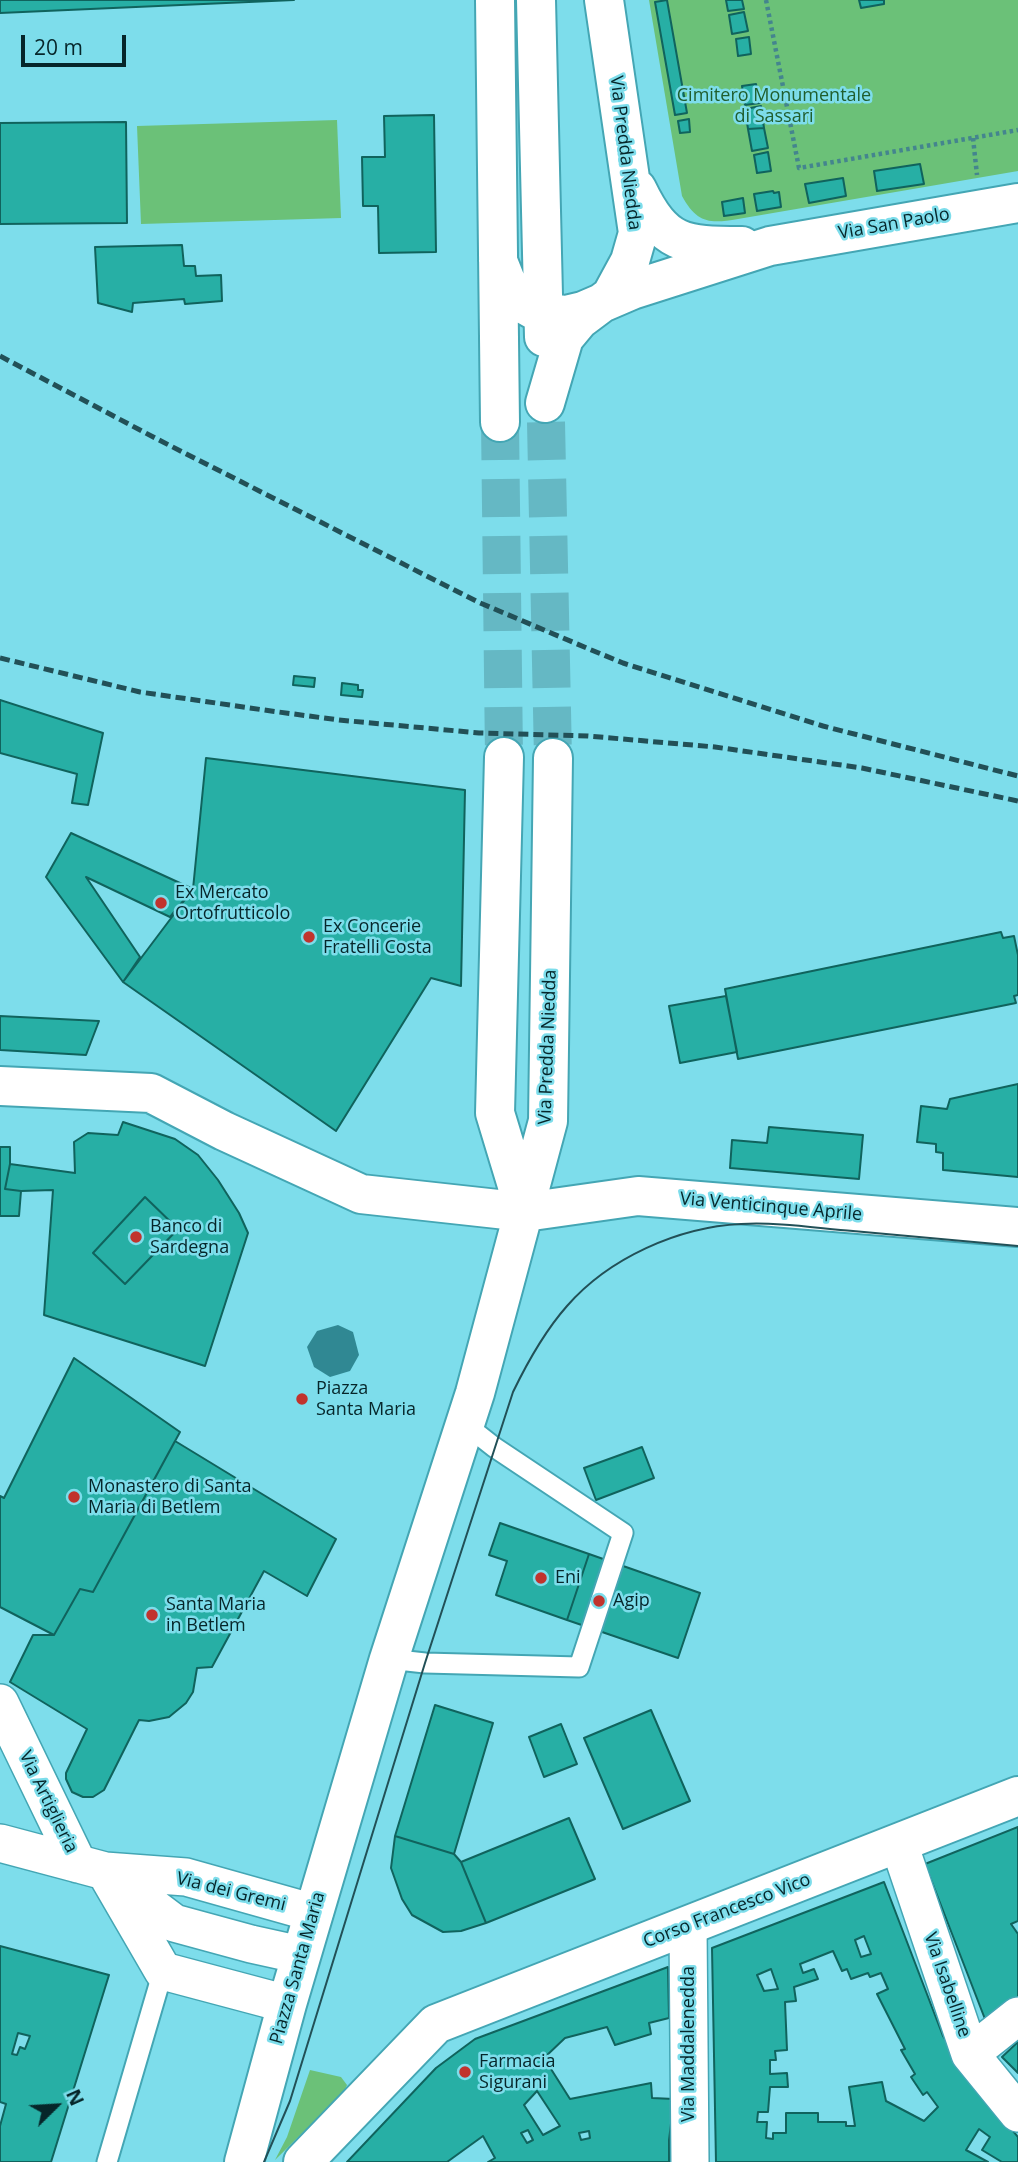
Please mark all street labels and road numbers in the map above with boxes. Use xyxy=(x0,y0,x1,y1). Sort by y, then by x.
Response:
street label: Via Predda Niedda xyxy=(605,75,645,231)
street label: Via San Paolo xyxy=(837,204,951,244)
street label: Via Predda Niedda xyxy=(534,969,562,1125)
street label: Via Venticinque Aprile xyxy=(679,1188,863,1226)
street label: Via Artiglieria xyxy=(14,1748,82,1856)
street label: Via dei Gremi xyxy=(174,1868,288,1916)
street label: Corso Francesco Vico xyxy=(640,1869,814,1953)
street label: Piazza Santa Maria xyxy=(266,1890,330,2046)
street label: Via Isabelline xyxy=(919,1930,975,2040)
street label: Via Maddalenedda xyxy=(678,1966,700,2122)

